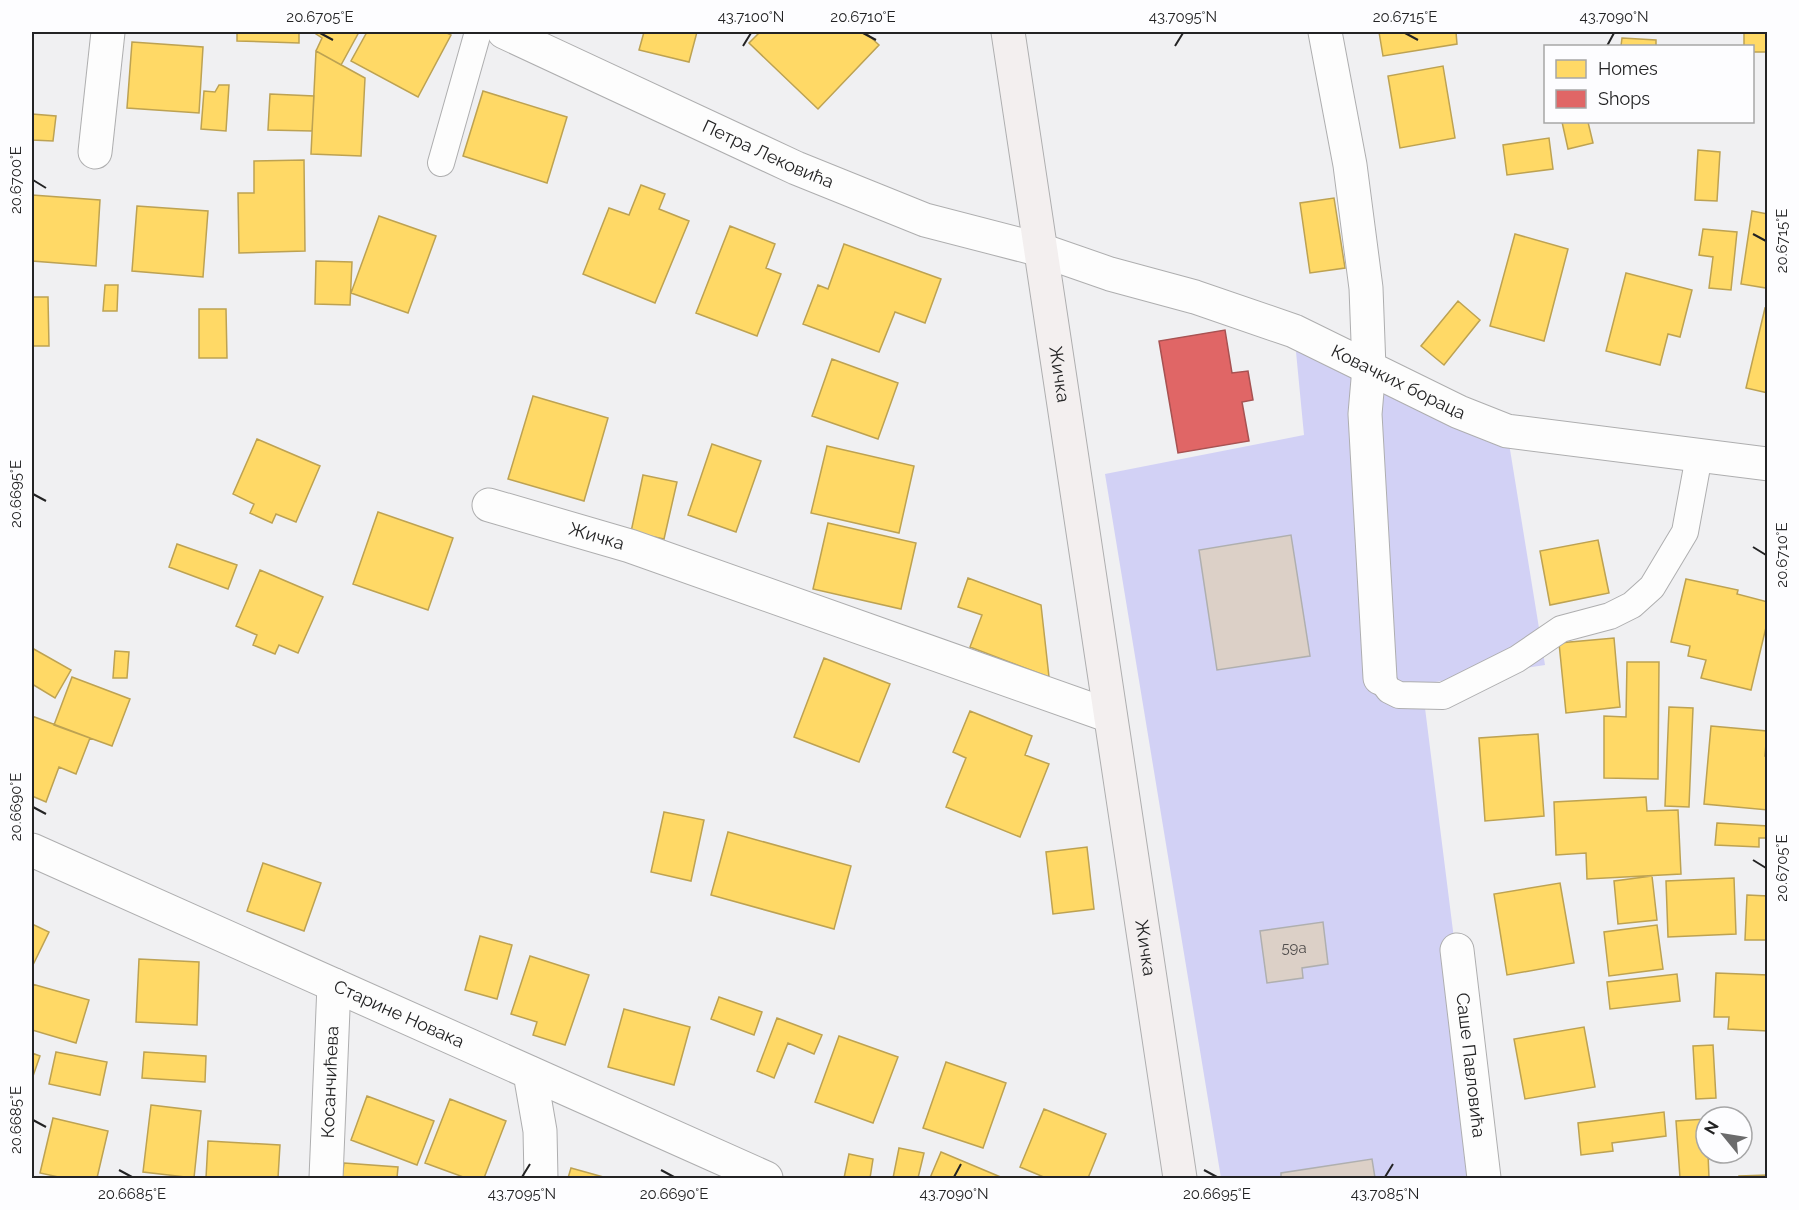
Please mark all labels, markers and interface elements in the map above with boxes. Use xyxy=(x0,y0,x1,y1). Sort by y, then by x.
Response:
text: 20.6705°E xyxy=(286,8,354,26)
text: 43.7100°N xyxy=(718,8,784,26)
text: 20.6710°E xyxy=(830,8,896,26)
text: 43.7095°N xyxy=(1149,8,1217,26)
text: 20.6715°E xyxy=(1373,8,1437,26)
text: 43.7090°N xyxy=(1579,8,1649,26)
legend xyxy=(1544,45,1754,123)
text: Homes xyxy=(1598,58,1658,79)
text: Shops xyxy=(1598,88,1650,109)
street label: Петра Лековића xyxy=(699,115,837,192)
text: 20.6700°E xyxy=(7,146,25,214)
text: 20.6715°E xyxy=(1773,209,1791,273)
street label: Ковачких бораца xyxy=(1328,340,1468,423)
street label: Жичка xyxy=(1045,344,1074,404)
text: 20.6695°E xyxy=(7,460,25,528)
street label: Жичка xyxy=(566,518,627,554)
text: 20.6710°E xyxy=(1773,522,1791,588)
text: 20.6690°E xyxy=(7,773,25,841)
text: 20.6705°E xyxy=(1773,834,1791,902)
street label: Жичка xyxy=(1131,918,1161,977)
house number: 59a xyxy=(1281,939,1307,957)
street label: Старине Новака xyxy=(331,975,468,1052)
street label: Саше Павловића xyxy=(1452,992,1490,1139)
street label: Косанчићева xyxy=(317,1026,342,1139)
text: 20.6685°E xyxy=(7,1086,25,1154)
north arrow xyxy=(1694,1105,1754,1165)
text: N xyxy=(1700,1118,1723,1138)
text: 20.6685°E xyxy=(98,1185,166,1203)
text: 43.7095°N xyxy=(488,1185,556,1203)
text: 20.6690°E xyxy=(640,1185,708,1203)
text: 43.7090°N xyxy=(919,1185,989,1203)
text: 20.6695°E xyxy=(1183,1185,1251,1203)
text: 43.7085°N xyxy=(1351,1185,1419,1203)

